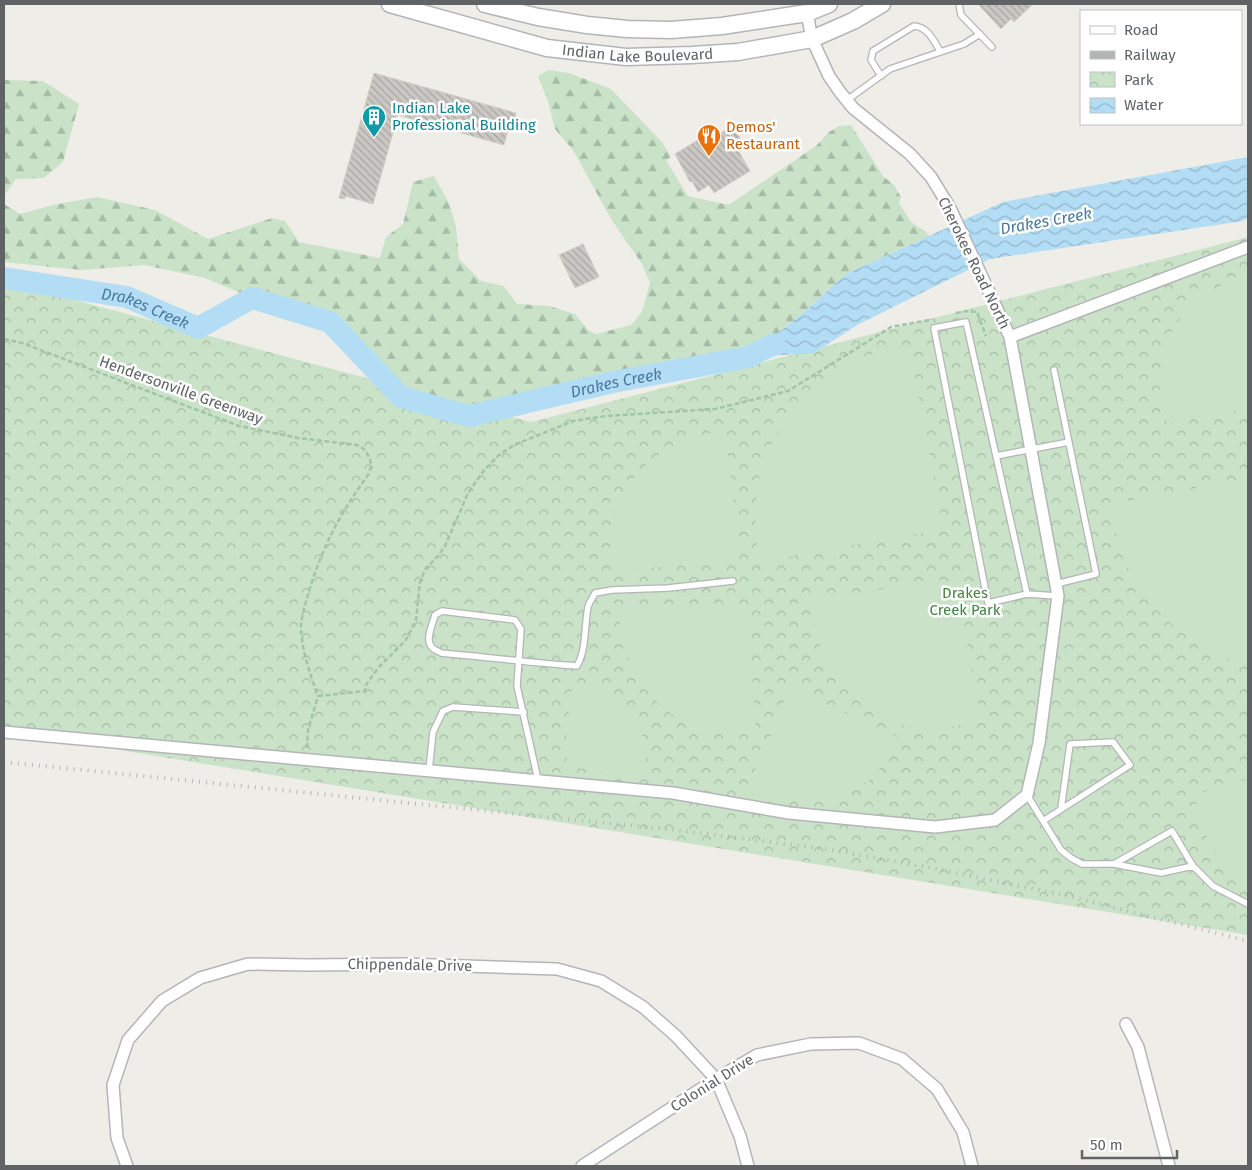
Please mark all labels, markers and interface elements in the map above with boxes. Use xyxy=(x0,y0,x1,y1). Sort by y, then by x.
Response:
legend xyxy=(1080,10,1242,125)
text: Road xyxy=(1124,21,1159,39)
street label: Indian Lake Boulevard xyxy=(561,41,714,66)
text: Railway xyxy=(1124,46,1176,64)
text: Park xyxy=(1124,71,1154,89)
text: Water xyxy=(1124,96,1163,114)
place label: Indian Lake Professional Building xyxy=(392,99,536,134)
building icon: Indian Lake Professional Building xyxy=(361,104,387,138)
place label: Demos' Restaurant xyxy=(726,118,800,153)
restaurant icon: Demos' Restaurant xyxy=(696,123,722,157)
street label: Cherokee Road North xyxy=(934,194,1014,332)
water label: Drakes Creek xyxy=(999,204,1094,238)
water label: Drakes Creek xyxy=(100,284,192,333)
street label: Hendersonville Greenway xyxy=(97,352,266,428)
water label: Drakes Creek xyxy=(568,364,664,401)
park label: Drakes Creek Park xyxy=(929,584,1001,619)
street label: Chippendale Drive xyxy=(348,955,472,975)
street label: Colonial Drive xyxy=(667,1050,757,1116)
scale bar xyxy=(1082,1128,1177,1160)
text: 50 m xyxy=(1090,1136,1123,1154)

